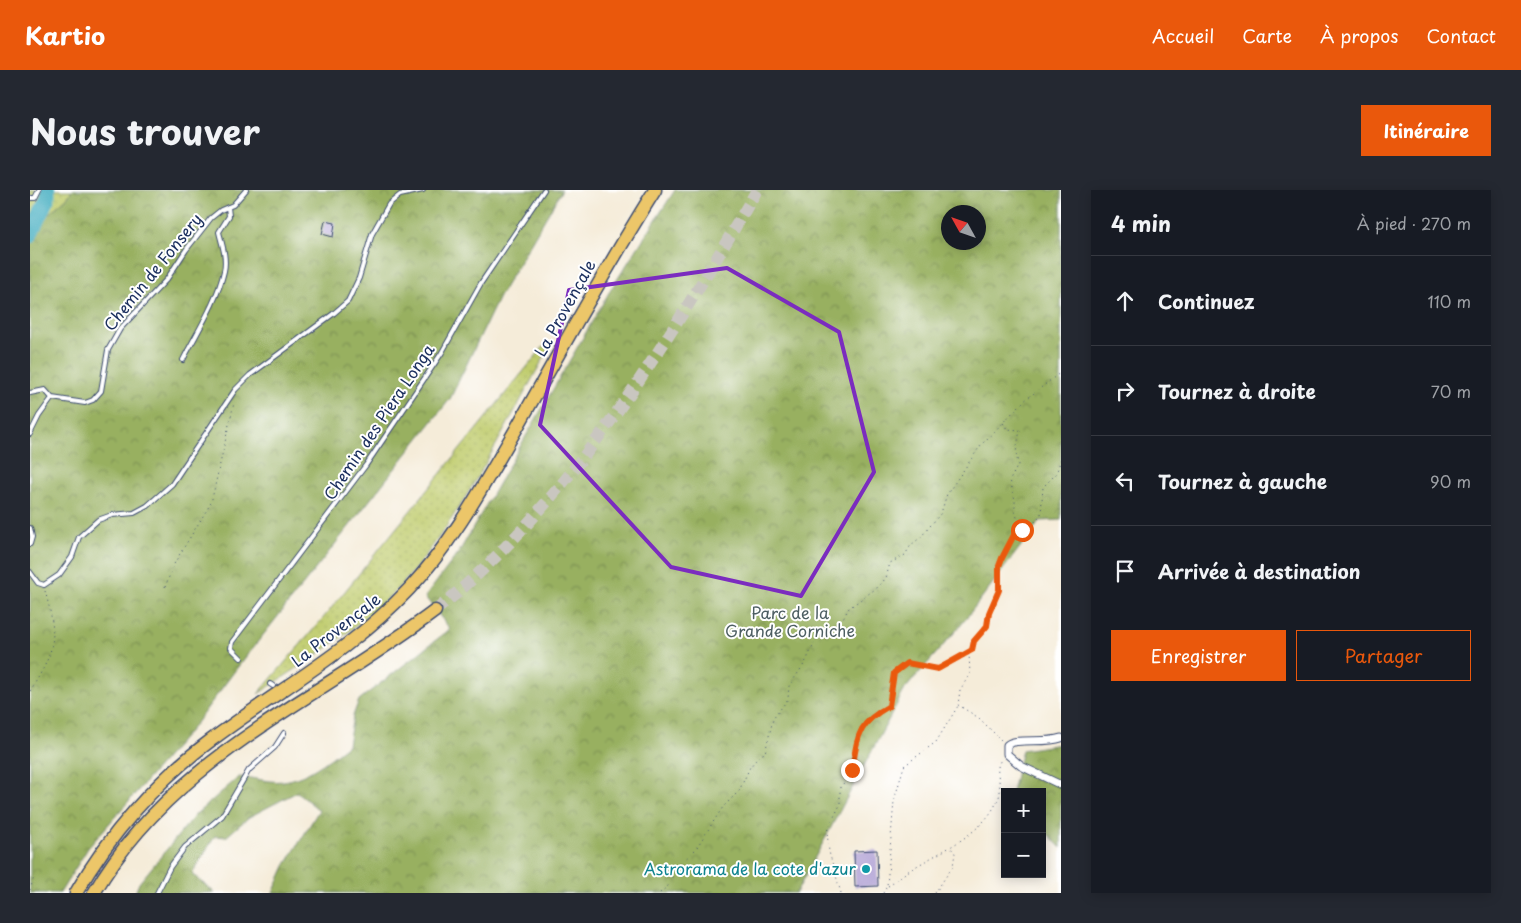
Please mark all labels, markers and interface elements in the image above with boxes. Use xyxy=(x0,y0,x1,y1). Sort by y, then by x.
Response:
text: Kartio xyxy=(25,17,105,53)
text: Accueil xyxy=(1152,22,1214,49)
text: Carte xyxy=(1242,22,1292,49)
text: À propos xyxy=(1320,22,1398,49)
text: Contact xyxy=(1426,22,1496,49)
text: Nous trouver xyxy=(30,104,260,157)
button: Itinéraire xyxy=(1361,105,1491,156)
north arrow xyxy=(941,205,986,250)
street label: Chemin de Fonsery xyxy=(97,207,207,335)
text: 4 min xyxy=(1111,207,1171,239)
text: À pied · 270 m xyxy=(1357,211,1471,235)
street label: La Provençale xyxy=(528,255,601,360)
icon: ahead xyxy=(1111,287,1139,315)
text: Continuez xyxy=(1158,287,1255,315)
text: 110 m xyxy=(1428,289,1471,313)
street label: Chemin des Piera Longa xyxy=(317,339,439,504)
icon: right xyxy=(1111,377,1139,405)
text: Tournez à droite xyxy=(1158,377,1316,405)
text: 70 m xyxy=(1431,379,1471,403)
icon: left xyxy=(1111,467,1139,495)
text: Tournez à gauche xyxy=(1158,467,1327,495)
text: 90 m xyxy=(1430,469,1471,493)
route start xyxy=(1011,519,1034,542)
icon: arrive xyxy=(1111,557,1139,585)
text: Arrivée à destination xyxy=(1158,557,1361,585)
street label: La Provençale xyxy=(286,587,385,672)
park label: Parc de la Grande Corniche xyxy=(725,600,855,642)
button: Enregistrer xyxy=(1111,630,1286,681)
button: Partager xyxy=(1296,630,1471,681)
route end xyxy=(841,759,864,782)
map controls xyxy=(1001,788,1046,878)
button: + xyxy=(1001,788,1046,833)
button: − xyxy=(1001,833,1046,878)
place label: Astrorama de la cote d'azur xyxy=(644,856,857,880)
marker: Astrorama de la cote d'azur xyxy=(860,863,872,875)

